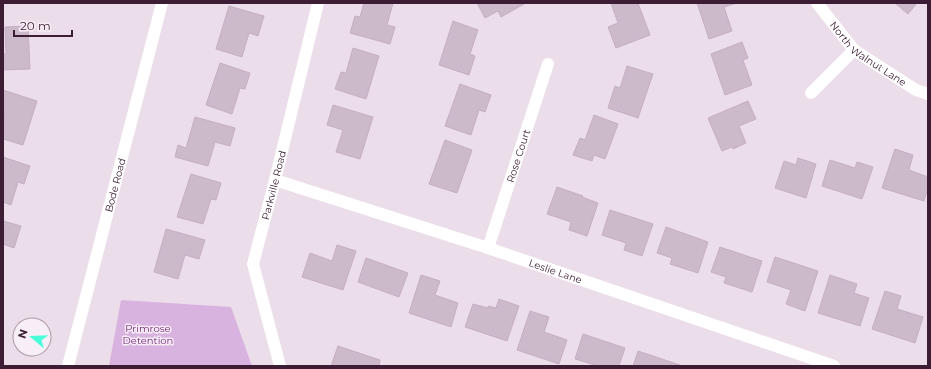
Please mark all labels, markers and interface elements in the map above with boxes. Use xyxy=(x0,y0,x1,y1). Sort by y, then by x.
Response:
scale bar xyxy=(14,12,72,38)
text: 20 m xyxy=(20,18,51,33)
street label: North Walnut Lane xyxy=(827,19,909,89)
street label: Rose Court xyxy=(504,128,533,184)
street label: Parkville Road xyxy=(259,149,289,221)
street label: Bode Road xyxy=(102,157,129,214)
street label: Leslie Lane xyxy=(527,256,584,287)
north arrow xyxy=(12,317,52,357)
park label: Primrose Detention xyxy=(123,322,173,347)
text: N xyxy=(14,327,31,340)

